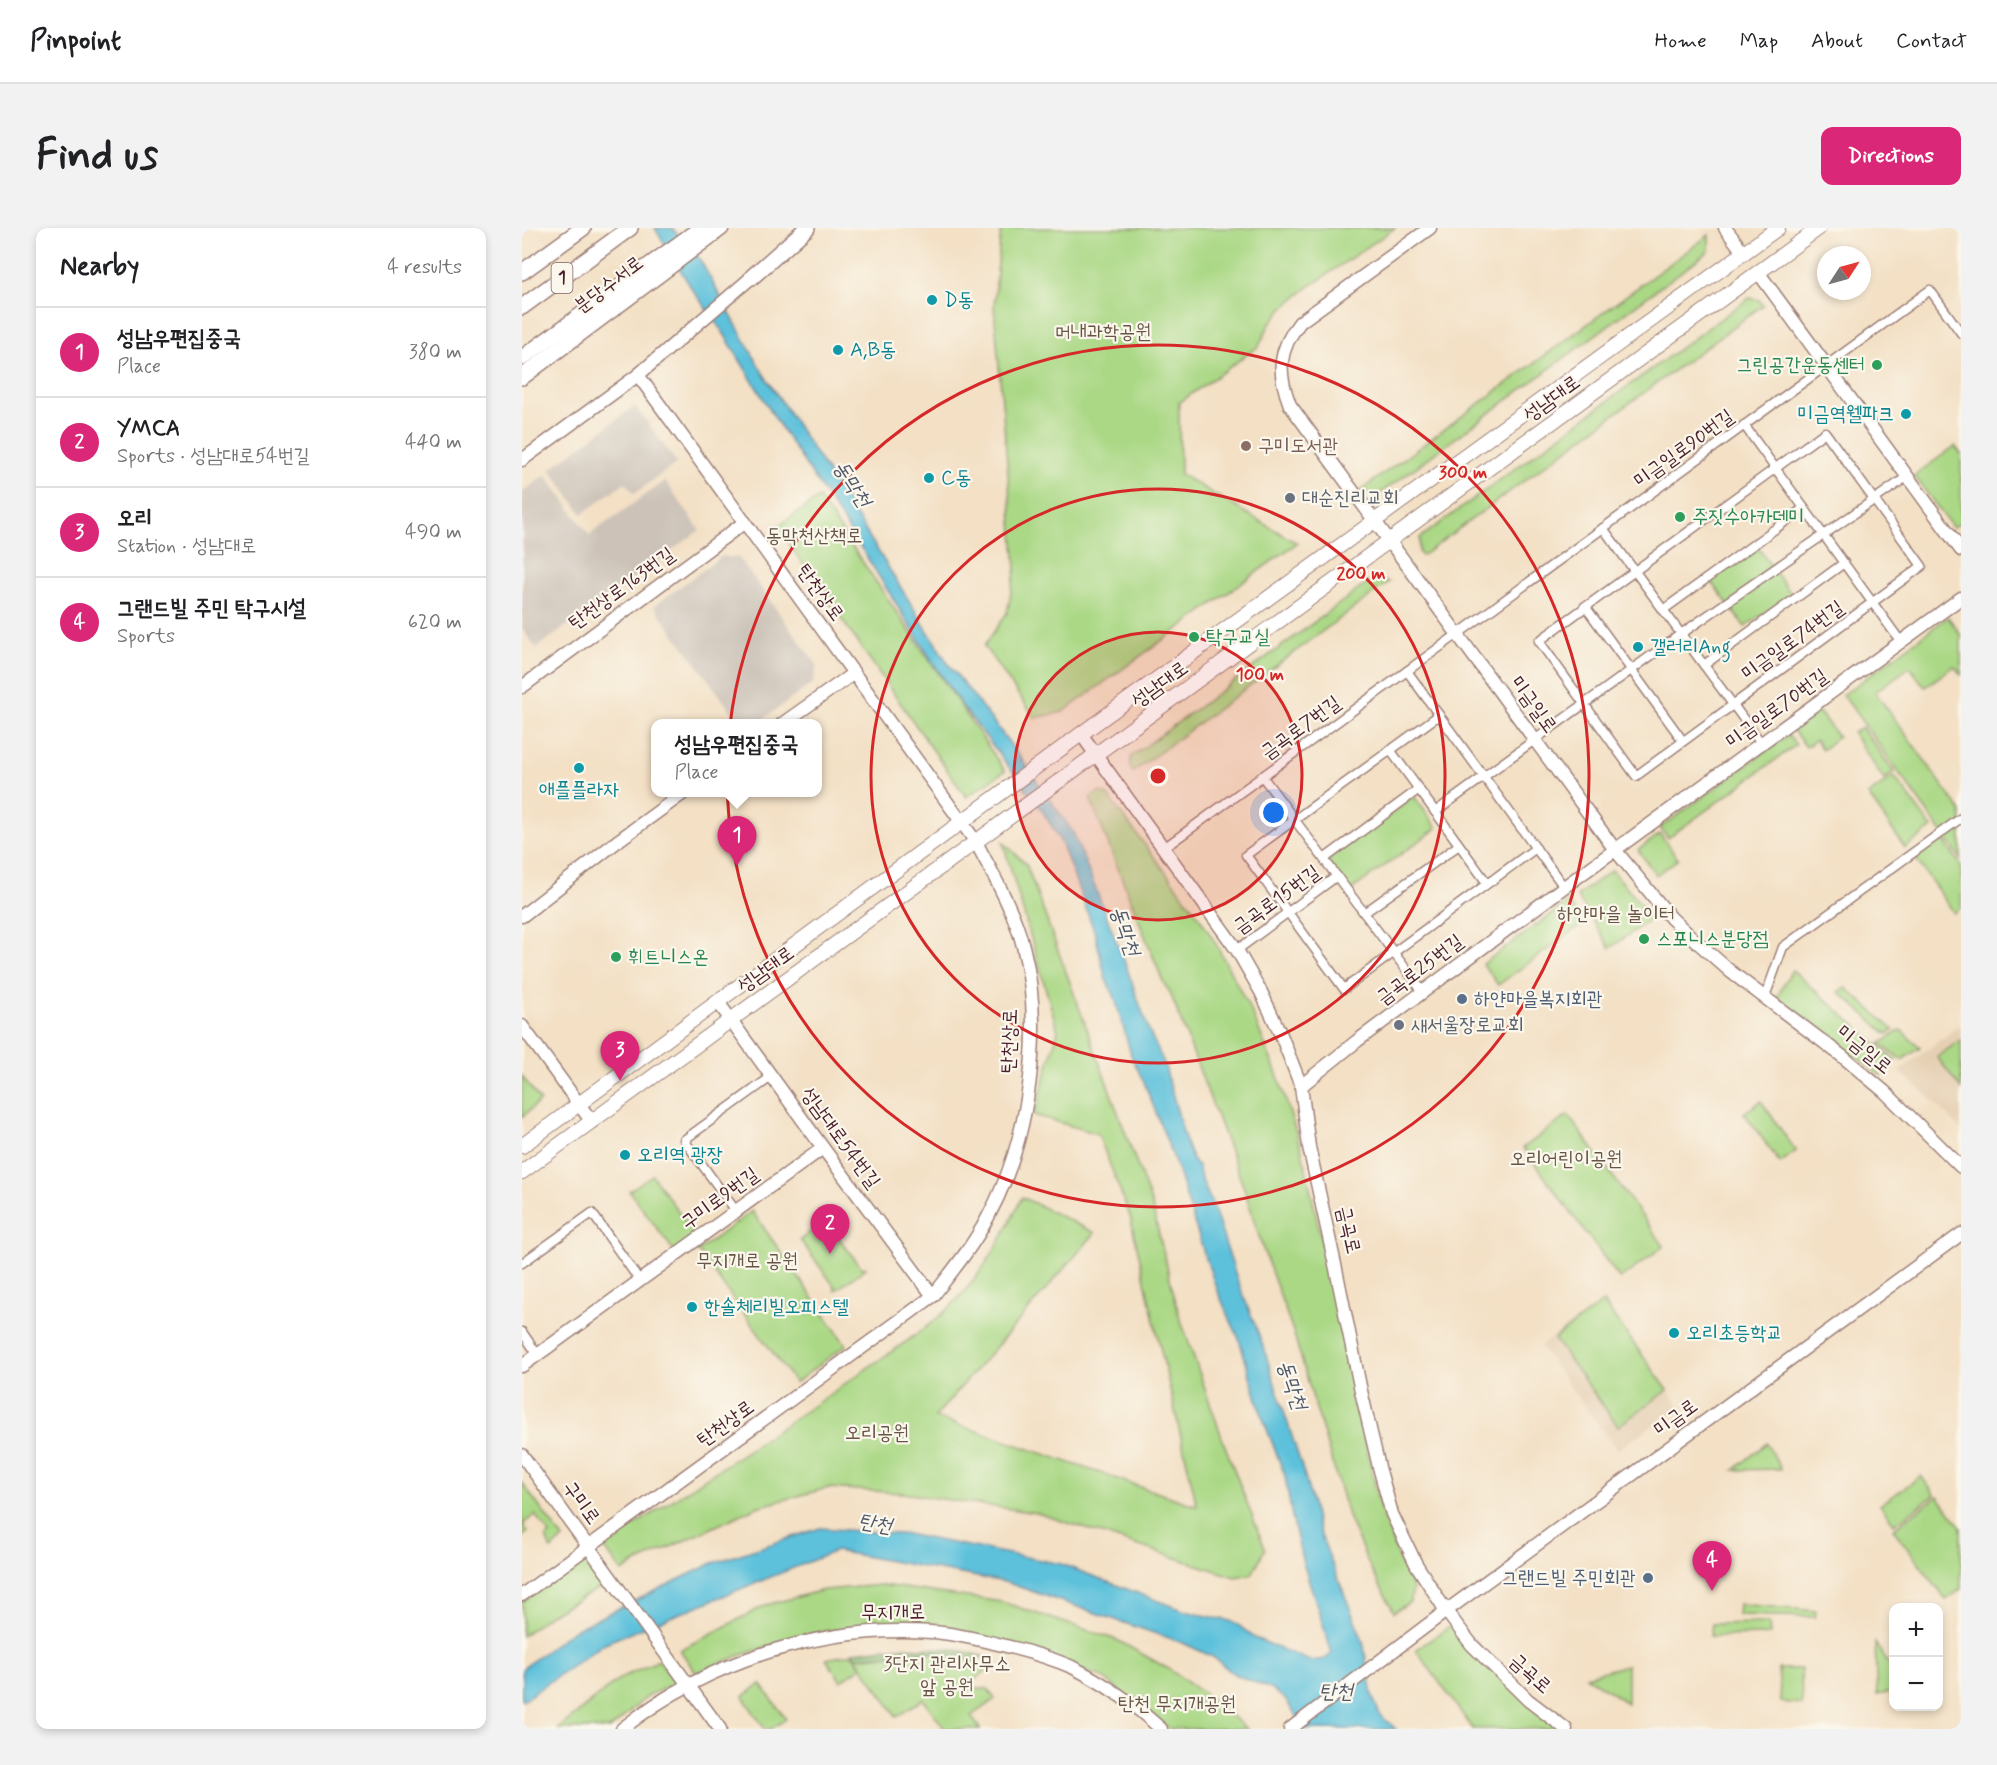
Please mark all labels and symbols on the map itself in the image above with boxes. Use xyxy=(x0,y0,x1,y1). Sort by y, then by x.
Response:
north arrow xyxy=(1817,246,1871,300)
street label: 분당수서로 xyxy=(569,250,649,320)
road number: 1 xyxy=(552,263,573,293)
place label: D동 xyxy=(944,287,974,314)
marker: D동 xyxy=(925,293,939,307)
park label: 머내과학공원 xyxy=(1055,319,1151,346)
place label: A,B동 xyxy=(850,337,896,364)
marker: A,B동 xyxy=(831,343,845,357)
place label: 그린공간운동센터 xyxy=(1736,352,1865,379)
marker: 그린공간운동센터 xyxy=(1870,358,1884,372)
street label: 성남대로 xyxy=(1518,369,1586,429)
place label: 미금역웰파크 xyxy=(1797,401,1894,428)
street label: 미금일로90번길 xyxy=(1629,404,1739,494)
marker: 미금역웰파크 xyxy=(1899,407,1913,421)
place label: 구미도서관 xyxy=(1258,433,1338,460)
marker: 구미도서관 xyxy=(1239,439,1253,453)
water label: 동막천 xyxy=(826,455,879,515)
text: 300 m xyxy=(1439,461,1487,485)
place label: C동 xyxy=(941,465,971,492)
marker: C동 xyxy=(922,471,936,485)
place label: 대순진리교회 xyxy=(1302,485,1399,512)
marker: 대순진리교회 xyxy=(1283,491,1297,505)
place label: 주짓수아카데미 xyxy=(1692,504,1805,531)
marker: 주짓수아카데미 xyxy=(1673,510,1687,524)
park label: 동막천산책로 xyxy=(766,523,862,550)
street label: 탄천상로163번길 xyxy=(564,541,680,637)
street label: 탄천상로 xyxy=(790,559,850,627)
text: 200 m xyxy=(1336,562,1386,586)
street label: 미금일로74번길 xyxy=(1736,595,1850,687)
place label: 탁구교실 xyxy=(1206,624,1270,651)
marker: 탁구교실 xyxy=(1187,630,1201,644)
place label: 갤러리Ang xyxy=(1650,634,1731,663)
marker: 갤러리Ang xyxy=(1631,640,1645,654)
street label: 성남대로 xyxy=(1126,655,1194,715)
text: 100 m xyxy=(1236,663,1284,687)
street label: 미금일로70번길 xyxy=(1721,663,1833,755)
street label: 미금일로 xyxy=(1503,671,1563,739)
street label: 금곡로7번길 xyxy=(1256,690,1346,766)
marker: 애플플라자 xyxy=(572,761,586,775)
centre of rings xyxy=(1148,766,1168,786)
place label: 애플플라자 xyxy=(539,777,619,804)
your location xyxy=(1259,798,1288,827)
pin: 1 xyxy=(718,816,756,866)
street label: 금곡로15번길 xyxy=(1228,859,1326,941)
park label: 하얀마을 놀이터 xyxy=(1557,901,1675,928)
water label: 동막천 xyxy=(1104,902,1147,962)
place label: 스포니스분당점 xyxy=(1656,926,1769,953)
street label: 금곡로25번길 xyxy=(1371,928,1469,1012)
marker: 스포니스분당점 xyxy=(1637,932,1651,946)
street label: 성남대로 xyxy=(732,940,800,1000)
place label: 휘트니스온 xyxy=(628,944,708,971)
marker: 휘트니스온 xyxy=(609,950,623,964)
place label: 하얀마을복지회관 xyxy=(1474,986,1603,1013)
marker: 하얀마을복지회관 xyxy=(1455,992,1469,1006)
street label: 탄천상로 xyxy=(995,1008,1025,1074)
place label: 새서울장로교회 xyxy=(1411,1012,1524,1039)
marker: 새서울장로교회 xyxy=(1392,1018,1406,1032)
street label: 미금일로 xyxy=(1830,1019,1898,1081)
pin: 3 xyxy=(600,1032,640,1081)
street label: 성남대로54번길 xyxy=(794,1082,886,1194)
place label: 오리역 광장 xyxy=(637,1142,723,1169)
park label: 오리어린이공원 xyxy=(1510,1146,1622,1173)
marker: 오리역 광장 xyxy=(618,1148,632,1162)
street label: 구미로9번길 xyxy=(676,1162,764,1236)
street label: 금곡로 xyxy=(1329,1203,1367,1257)
pin: 2 xyxy=(810,1204,850,1254)
park label: 무지개로 공원 xyxy=(696,1248,798,1275)
place label: 한솔체리빌오피스텔 xyxy=(704,1294,849,1321)
marker: 한솔체리빌오피스텔 xyxy=(685,1300,699,1314)
place label: 오리초등학교 xyxy=(1686,1320,1783,1347)
marker: 오리초등학교 xyxy=(1667,1326,1681,1340)
water label: 동막천 xyxy=(1271,1356,1314,1416)
street label: 미금로 xyxy=(1649,1393,1703,1443)
street label: 탄천상로 xyxy=(692,1394,760,1454)
park label: 오리공원 xyxy=(845,1420,909,1447)
street label: 구미로 xyxy=(556,1476,606,1530)
water label: 탄천 xyxy=(856,1508,896,1541)
pin: 4 xyxy=(1692,1542,1732,1591)
place label: 그랜드빌 주민회관 xyxy=(1502,1565,1636,1592)
marker: 그랜드빌 주민회관 xyxy=(1641,1571,1655,1585)
street label: 무지개로 xyxy=(861,1599,925,1627)
street label: 금곡로 xyxy=(1503,1648,1557,1700)
park label: 3단지 관리사무소 앞 공원 xyxy=(883,1651,1011,1701)
water label: 탄천 xyxy=(1319,1678,1355,1706)
park label: 탄천 무지개공원 xyxy=(1118,1691,1236,1718)

